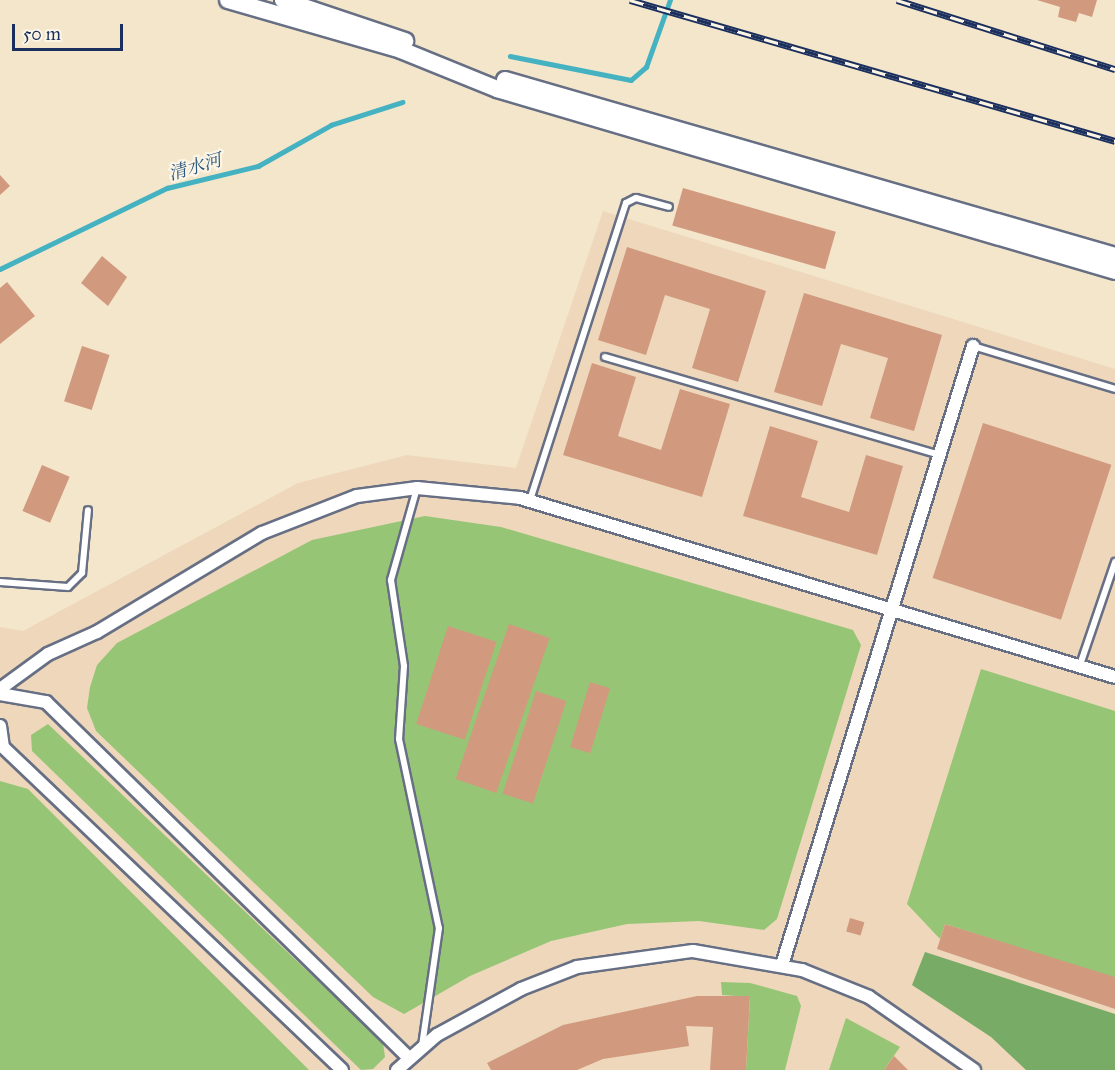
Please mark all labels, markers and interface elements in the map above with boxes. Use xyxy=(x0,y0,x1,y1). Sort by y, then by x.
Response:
scale bar xyxy=(15,12,126,50)
text: 50 m xyxy=(23,23,61,45)
water label: 清水河 xyxy=(166,149,224,185)

